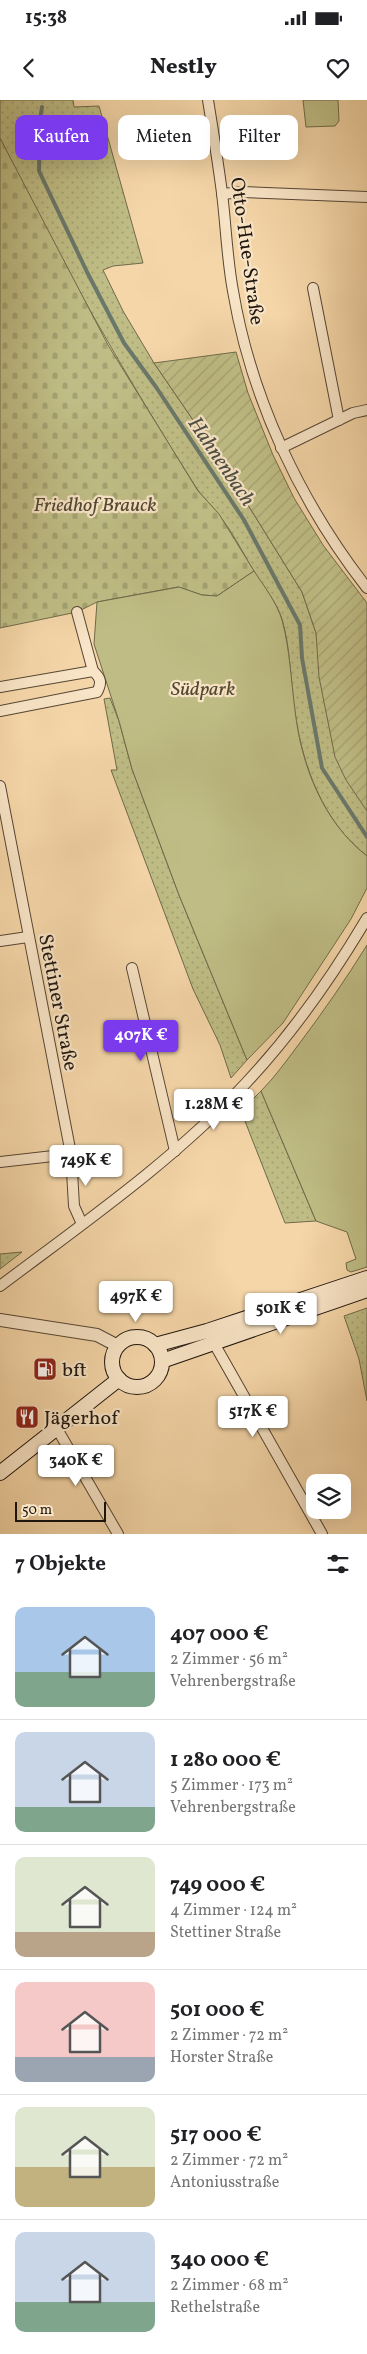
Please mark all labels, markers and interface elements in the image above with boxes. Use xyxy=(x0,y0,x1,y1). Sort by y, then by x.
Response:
text: 15:38 xyxy=(25,5,67,31)
text: Nestly xyxy=(150,52,217,83)
icon: back xyxy=(15,54,43,82)
icon: heart xyxy=(324,54,352,82)
chip: Kaufen xyxy=(15,115,108,160)
chip: Mieten xyxy=(118,115,210,160)
chip: Filter xyxy=(220,115,298,160)
street label: Otto-Hue-Straße xyxy=(222,176,270,327)
water label: Hahnenbach xyxy=(180,411,261,512)
park label: Friedhof Brauck xyxy=(33,492,157,520)
park label: Südpark xyxy=(171,676,235,704)
street label: Stettiner Straße xyxy=(30,932,84,1073)
pin: 407K € xyxy=(100,1020,182,1062)
text: 407K € xyxy=(114,1025,168,1047)
pin: 1.28M € xyxy=(168,1088,260,1131)
text: 1.28M € xyxy=(185,1094,243,1116)
pin: 749K € xyxy=(45,1144,127,1187)
text: 749K € xyxy=(60,1150,112,1172)
pin: 497K € xyxy=(95,1280,177,1323)
text: 497K € xyxy=(110,1286,162,1308)
pin: 501K € xyxy=(240,1292,322,1335)
text: 501K € xyxy=(256,1298,306,1320)
fuel station icon: bft xyxy=(32,1356,58,1382)
place label: bft xyxy=(62,1357,87,1385)
pin: 517K € xyxy=(212,1396,294,1438)
text: 517K € xyxy=(229,1401,277,1423)
restaurant icon: Jägerhof xyxy=(14,1404,40,1430)
place label: Jägerhof xyxy=(44,1405,120,1433)
pin: 340K € xyxy=(35,1444,117,1487)
text: 340K € xyxy=(49,1450,103,1472)
map controls xyxy=(306,1474,351,1519)
button: layers xyxy=(306,1474,351,1519)
scale bar xyxy=(15,1499,106,1522)
text: 50 m xyxy=(22,1501,52,1520)
text: 7 Objekte xyxy=(15,1550,106,1579)
icon: filters xyxy=(324,1550,352,1578)
text: 407 000 € xyxy=(170,1620,268,1649)
icon: home xyxy=(55,1627,115,1687)
text: 2 Zimmer · 56 m² xyxy=(170,1649,288,1671)
text: Vehrenbergstraße xyxy=(170,1671,296,1693)
text: 1 280 000 € xyxy=(170,1746,281,1775)
icon: home xyxy=(55,1752,115,1812)
text: 5 Zimmer · 173 m² xyxy=(170,1775,293,1797)
text: Vehrenbergstraße xyxy=(170,1797,296,1819)
text: 749 000 € xyxy=(170,1871,265,1900)
icon: home xyxy=(55,1877,115,1937)
text: 4 Zimmer · 124 m² xyxy=(170,1900,297,1922)
text: Stettiner Straße xyxy=(170,1922,281,1944)
text: 501 000 € xyxy=(170,1996,264,2025)
icon: home xyxy=(55,2002,115,2062)
text: 2 Zimmer · 72 m² xyxy=(170,2025,288,2047)
text: Horster Straße xyxy=(170,2047,273,2069)
text: 517 000 € xyxy=(170,2121,262,2150)
icon: home xyxy=(55,2127,115,2187)
text: 2 Zimmer · 72 m² xyxy=(170,2150,288,2172)
text: Antoniusstraße xyxy=(170,2172,279,2194)
text: 340 000 € xyxy=(170,2246,269,2275)
icon: home xyxy=(55,2252,115,2312)
text: 2 Zimmer · 68 m² xyxy=(170,2275,288,2297)
text: Rethelstraße xyxy=(170,2297,260,2319)

